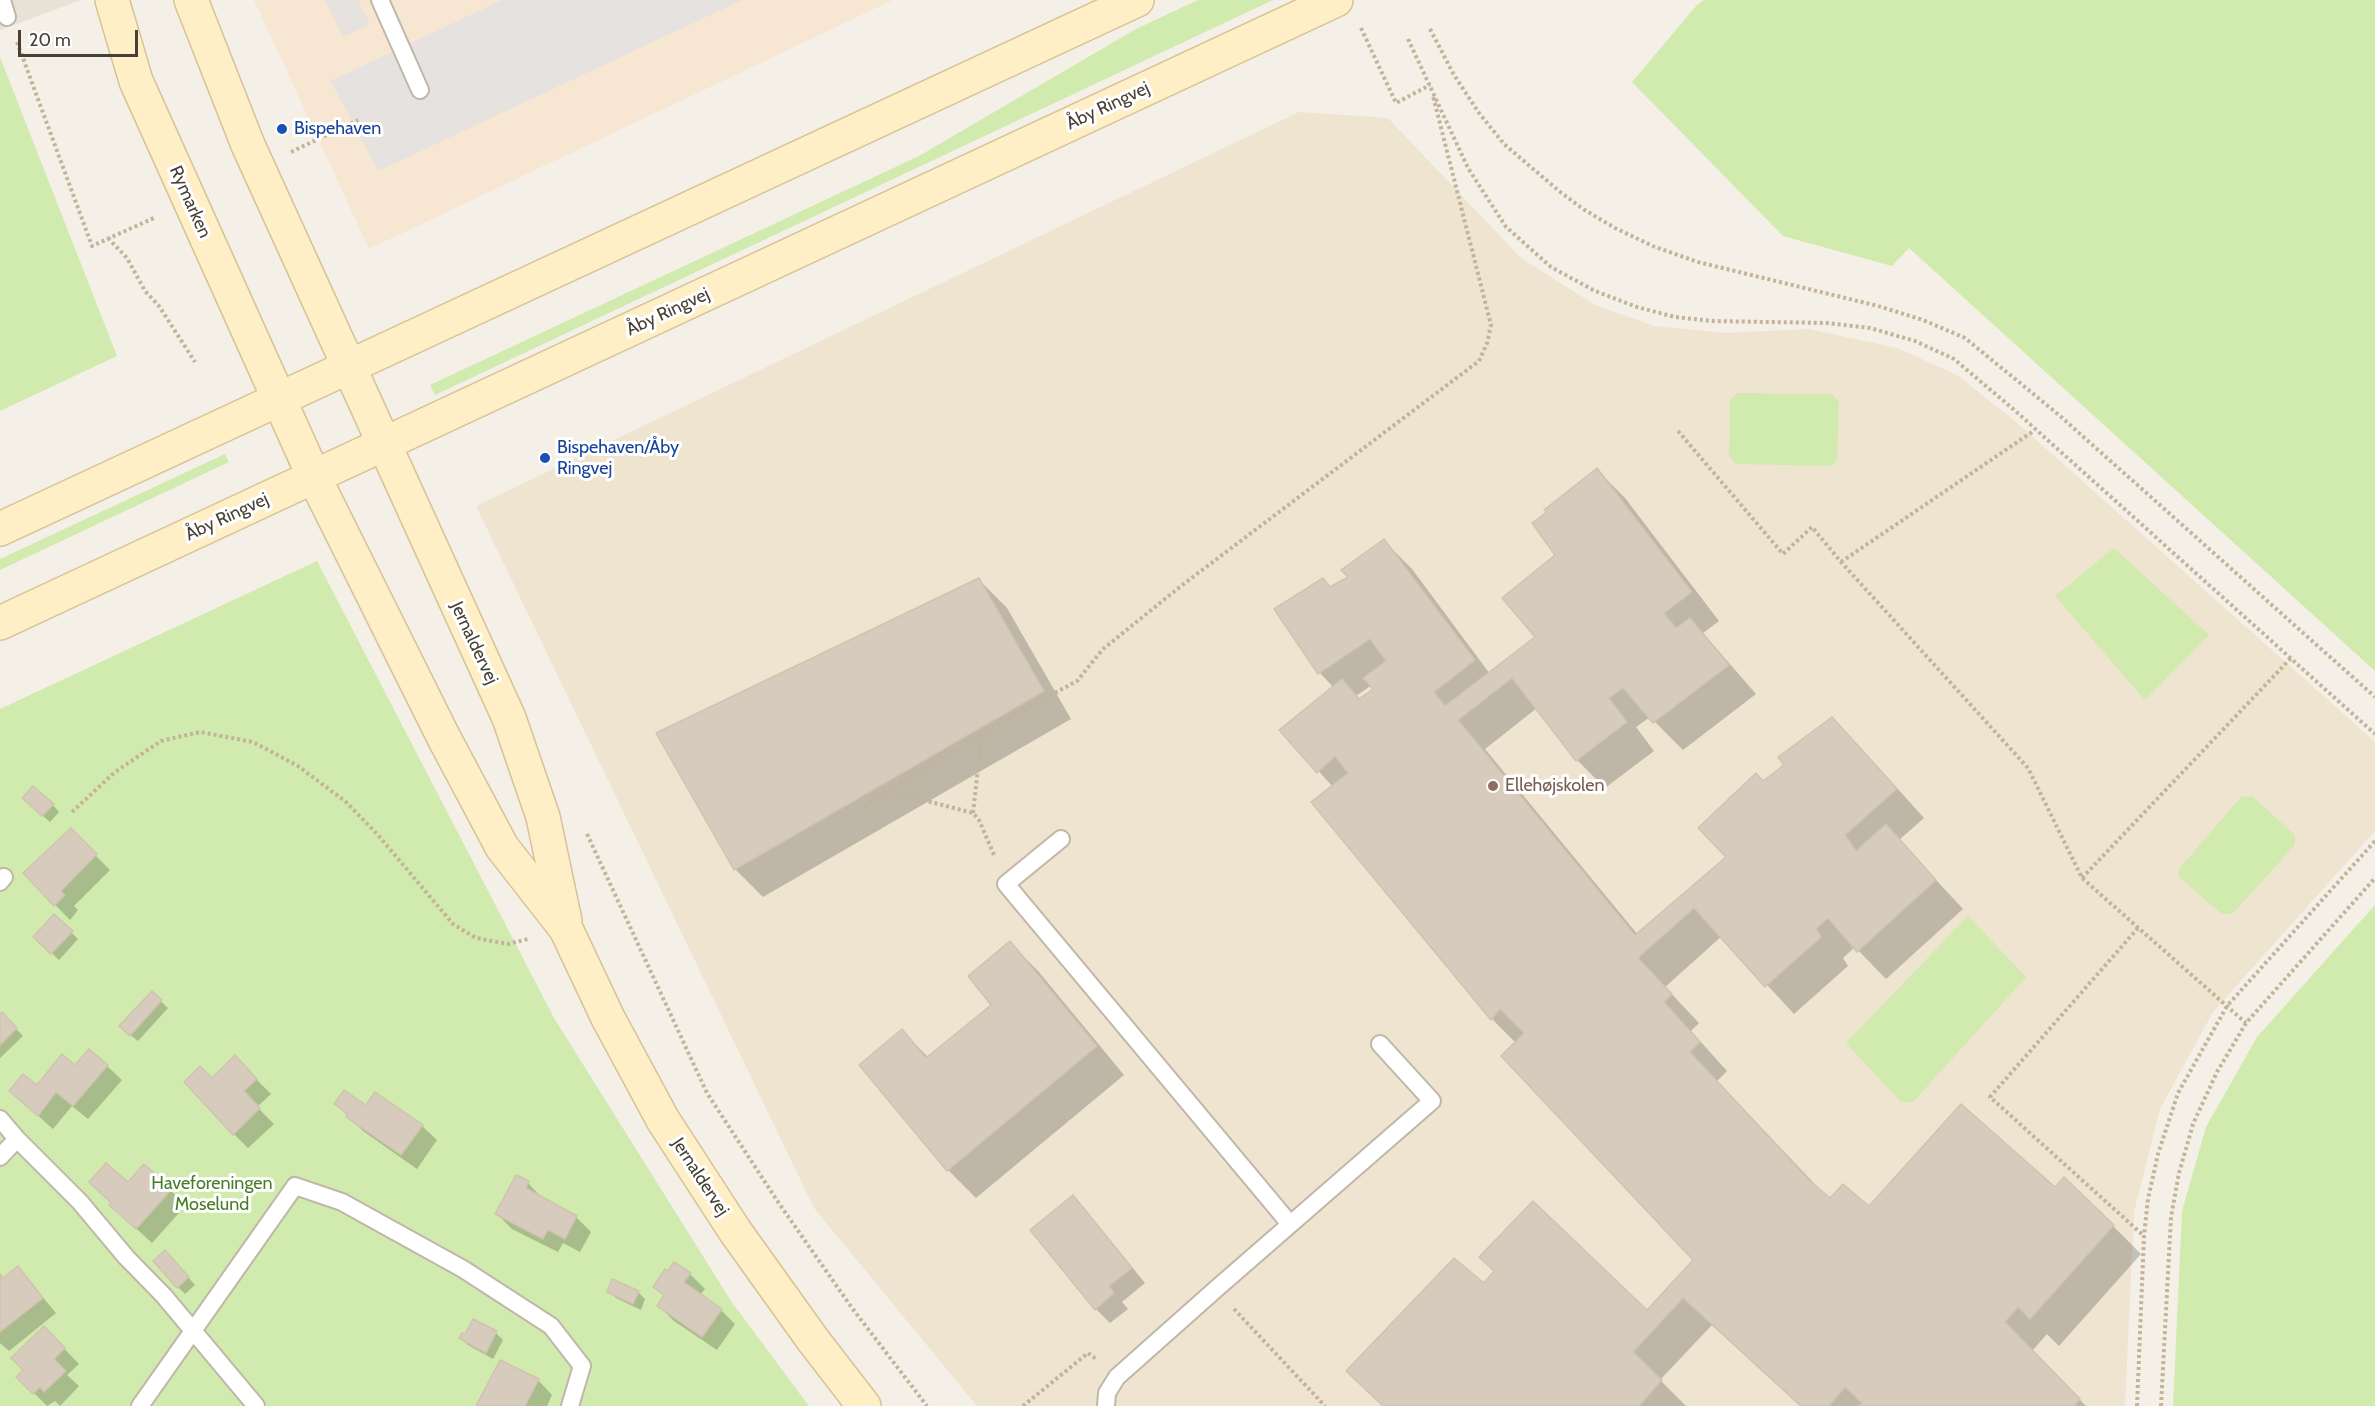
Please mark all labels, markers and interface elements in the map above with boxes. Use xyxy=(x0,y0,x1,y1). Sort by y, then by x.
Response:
scale bar xyxy=(21,18,141,56)
text: 20 m xyxy=(29,29,71,51)
street label: Åby Ringvej xyxy=(1063,77,1153,135)
place label: Bispehaven xyxy=(294,118,381,140)
marker: Bispehaven xyxy=(275,122,289,136)
street label: Rymarken xyxy=(165,162,215,242)
street label: Åby Ringvej xyxy=(623,283,713,341)
place label: Bispehaven/Åby Ringvej xyxy=(557,437,679,480)
marker: Bispehaven/Åby Ringvej xyxy=(538,451,552,465)
street label: Åby Ringvej xyxy=(182,488,272,546)
street label: Jernaldervej xyxy=(445,598,503,688)
place label: Ellehøjskolen xyxy=(1505,775,1605,797)
marker: Ellehøjskolen xyxy=(1486,779,1500,793)
street label: Jernaldervej xyxy=(667,1134,733,1220)
park label: Haveforeningen Moselund xyxy=(151,1173,273,1216)

